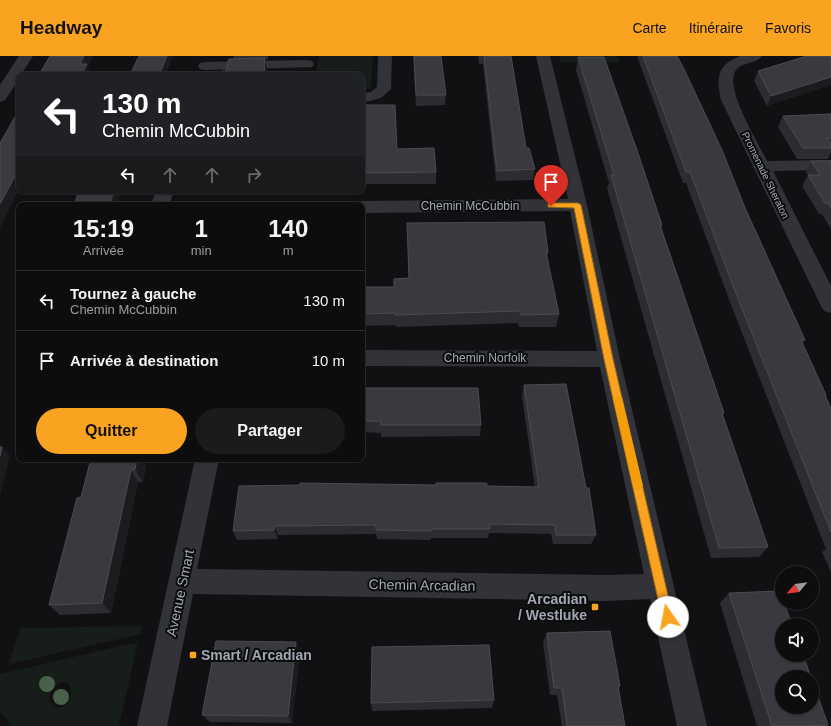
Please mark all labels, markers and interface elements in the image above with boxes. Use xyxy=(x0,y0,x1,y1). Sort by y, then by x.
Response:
text: Headway xyxy=(20,17,102,38)
text: Carte xyxy=(632,20,667,36)
text: Itinéraire xyxy=(689,20,743,36)
text: Favoris xyxy=(765,20,811,36)
icon: left xyxy=(36,88,88,140)
text: 130 m xyxy=(102,88,181,119)
text: Chemin McCubbin xyxy=(102,121,250,141)
street label: Promenade Sheraton xyxy=(740,130,791,220)
icon: left xyxy=(117,164,139,186)
icon: ahead xyxy=(159,164,181,186)
icon: ahead xyxy=(201,164,223,186)
icon: right xyxy=(243,164,265,186)
pin xyxy=(534,165,568,206)
icon: arrive xyxy=(540,171,562,193)
street label: Chemin McCubbin xyxy=(421,199,519,213)
text: 15:19 xyxy=(73,215,134,242)
text: 1 xyxy=(194,215,208,242)
text: 140 xyxy=(268,215,308,242)
text: Arrivée xyxy=(83,243,124,258)
text: min xyxy=(191,243,212,258)
text: m xyxy=(283,243,294,258)
text: Tournez à gauche xyxy=(70,285,196,302)
icon: left xyxy=(36,290,58,312)
text: 130 m xyxy=(303,292,345,309)
text: Chemin McCubbin xyxy=(70,302,177,317)
icon: arrive xyxy=(36,350,58,372)
street label: Chemin Norfolk xyxy=(444,351,527,365)
text: Arrivée à destination xyxy=(70,352,218,369)
text: 10 m xyxy=(312,352,345,369)
button: Quitter xyxy=(36,408,187,454)
button: Partager xyxy=(195,408,345,454)
street label: Avenue Smart xyxy=(163,548,197,638)
north arrow xyxy=(775,566,819,610)
map controls xyxy=(775,566,819,714)
street label: Chemin Arcadian xyxy=(369,576,475,594)
place label: Arcadian / Westluke xyxy=(518,591,587,623)
position arrow xyxy=(647,596,689,638)
marker: Arcadian / Westluke xyxy=(590,602,600,612)
button: sound xyxy=(775,618,819,662)
place label: Smart / Arcadian xyxy=(201,647,312,663)
marker: Smart / Arcadian xyxy=(188,650,198,660)
button: search xyxy=(775,670,819,714)

